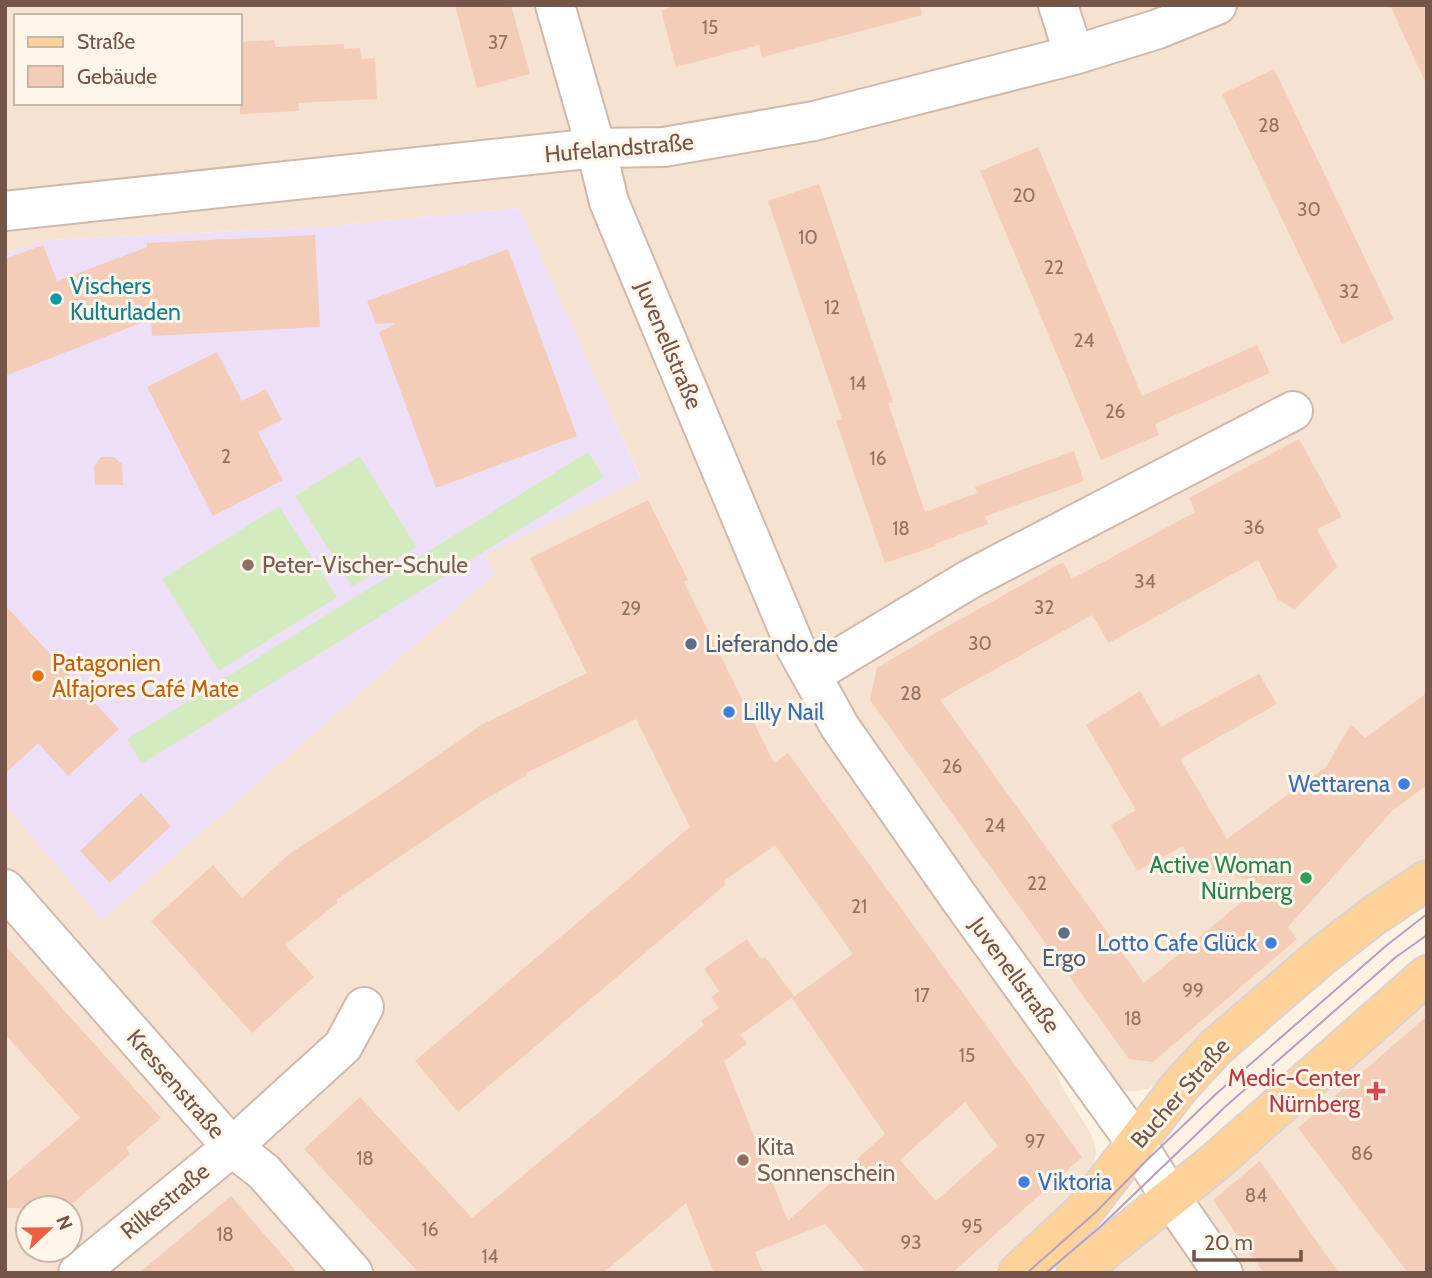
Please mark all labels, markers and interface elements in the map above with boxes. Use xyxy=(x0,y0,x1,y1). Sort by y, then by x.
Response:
legend xyxy=(14,14,242,105)
house number: 15 xyxy=(702,16,718,39)
text: Straße xyxy=(77,29,136,54)
house number: 37 xyxy=(488,31,508,54)
text: Gebäude xyxy=(77,64,157,89)
house number: 28 xyxy=(1258,114,1280,137)
street label: Hufelandstraße xyxy=(543,128,695,168)
house number: 20 xyxy=(1012,184,1036,207)
house number: 30 xyxy=(1297,198,1321,221)
house number: 10 xyxy=(798,226,818,249)
house number: 22 xyxy=(1044,256,1064,279)
place label: Vischers Kulturladen xyxy=(70,272,181,326)
street label: Juvenellstraße xyxy=(629,276,709,413)
house number: 32 xyxy=(1339,280,1359,303)
marker: Vischers Kulturladen xyxy=(48,291,64,307)
house number: 12 xyxy=(824,296,840,319)
house number: 24 xyxy=(1074,329,1094,352)
house number: 14 xyxy=(849,372,867,395)
house number: 26 xyxy=(1105,400,1125,423)
house number: 2 xyxy=(221,445,231,468)
house number: 16 xyxy=(870,447,887,470)
house number: 36 xyxy=(1243,516,1265,539)
house number: 18 xyxy=(892,517,910,540)
place label: Peter-Vischer-Schule xyxy=(262,551,468,579)
marker: Peter-Vischer-Schule xyxy=(240,557,256,573)
house number: 34 xyxy=(1134,570,1156,593)
house number: 32 xyxy=(1034,596,1054,619)
house number: 29 xyxy=(621,597,641,620)
place label: Lieferando.de xyxy=(705,630,838,658)
house number: 30 xyxy=(968,632,992,655)
marker: Lieferando.de xyxy=(683,636,699,652)
place label: Patagonien Alfajores Café Mate xyxy=(52,649,239,703)
marker: Patagonien Alfajores Café Mate xyxy=(30,668,46,684)
house number: 28 xyxy=(900,682,922,705)
place label: Lilly Nail xyxy=(743,698,825,726)
marker: Lilly Nail xyxy=(721,704,737,720)
house number: 26 xyxy=(942,755,962,778)
place label: Wettarena xyxy=(1288,770,1390,798)
marker: Wettarena xyxy=(1396,776,1412,792)
house number: 24 xyxy=(985,814,1005,837)
place label: Active Woman Nürnberg xyxy=(1149,851,1293,905)
marker: Active Woman Nürnberg xyxy=(1298,870,1314,886)
house number: 22 xyxy=(1027,872,1047,895)
house number: 21 xyxy=(851,895,867,918)
street label: Juvenellstraße xyxy=(963,911,1067,1039)
marker: Ergo xyxy=(1056,925,1072,941)
place label: Lotto Cafe Glück xyxy=(1097,929,1258,957)
marker: Lotto Cafe Glück xyxy=(1263,935,1279,951)
place label: Ergo xyxy=(1042,944,1086,972)
house number: 99 xyxy=(1182,979,1204,1002)
house number: 17 xyxy=(914,984,930,1007)
house number: 18 xyxy=(1124,1007,1142,1030)
street label: Kressenstraße xyxy=(121,1024,231,1145)
street label: Bucher Straße xyxy=(1125,1032,1236,1154)
house number: 15 xyxy=(959,1044,975,1067)
place label: Medic-Center Nürnberg xyxy=(1228,1064,1361,1118)
marker: Medic-Center Nürnberg xyxy=(1366,1081,1386,1101)
house number: 97 xyxy=(1025,1130,1046,1153)
place label: Kita Sonnenschein xyxy=(757,1133,895,1187)
house number: 86 xyxy=(1351,1142,1373,1165)
house number: 18 xyxy=(356,1147,374,1170)
marker: Kita Sonnenschein xyxy=(735,1152,751,1168)
street label: Rilkestraße xyxy=(115,1157,215,1245)
place label: Viktoria xyxy=(1038,1168,1112,1196)
marker: Viktoria xyxy=(1016,1174,1032,1190)
house number: 84 xyxy=(1245,1184,1267,1207)
north arrow xyxy=(14,1194,84,1264)
text: N xyxy=(51,1212,77,1233)
house number: 95 xyxy=(961,1215,983,1238)
house number: 16 xyxy=(422,1218,439,1241)
scale bar xyxy=(1194,1218,1301,1262)
house number: 18 xyxy=(216,1223,234,1246)
text: 20 m xyxy=(1204,1230,1253,1255)
house number: 93 xyxy=(900,1231,922,1254)
house number: 14 xyxy=(481,1245,499,1268)

